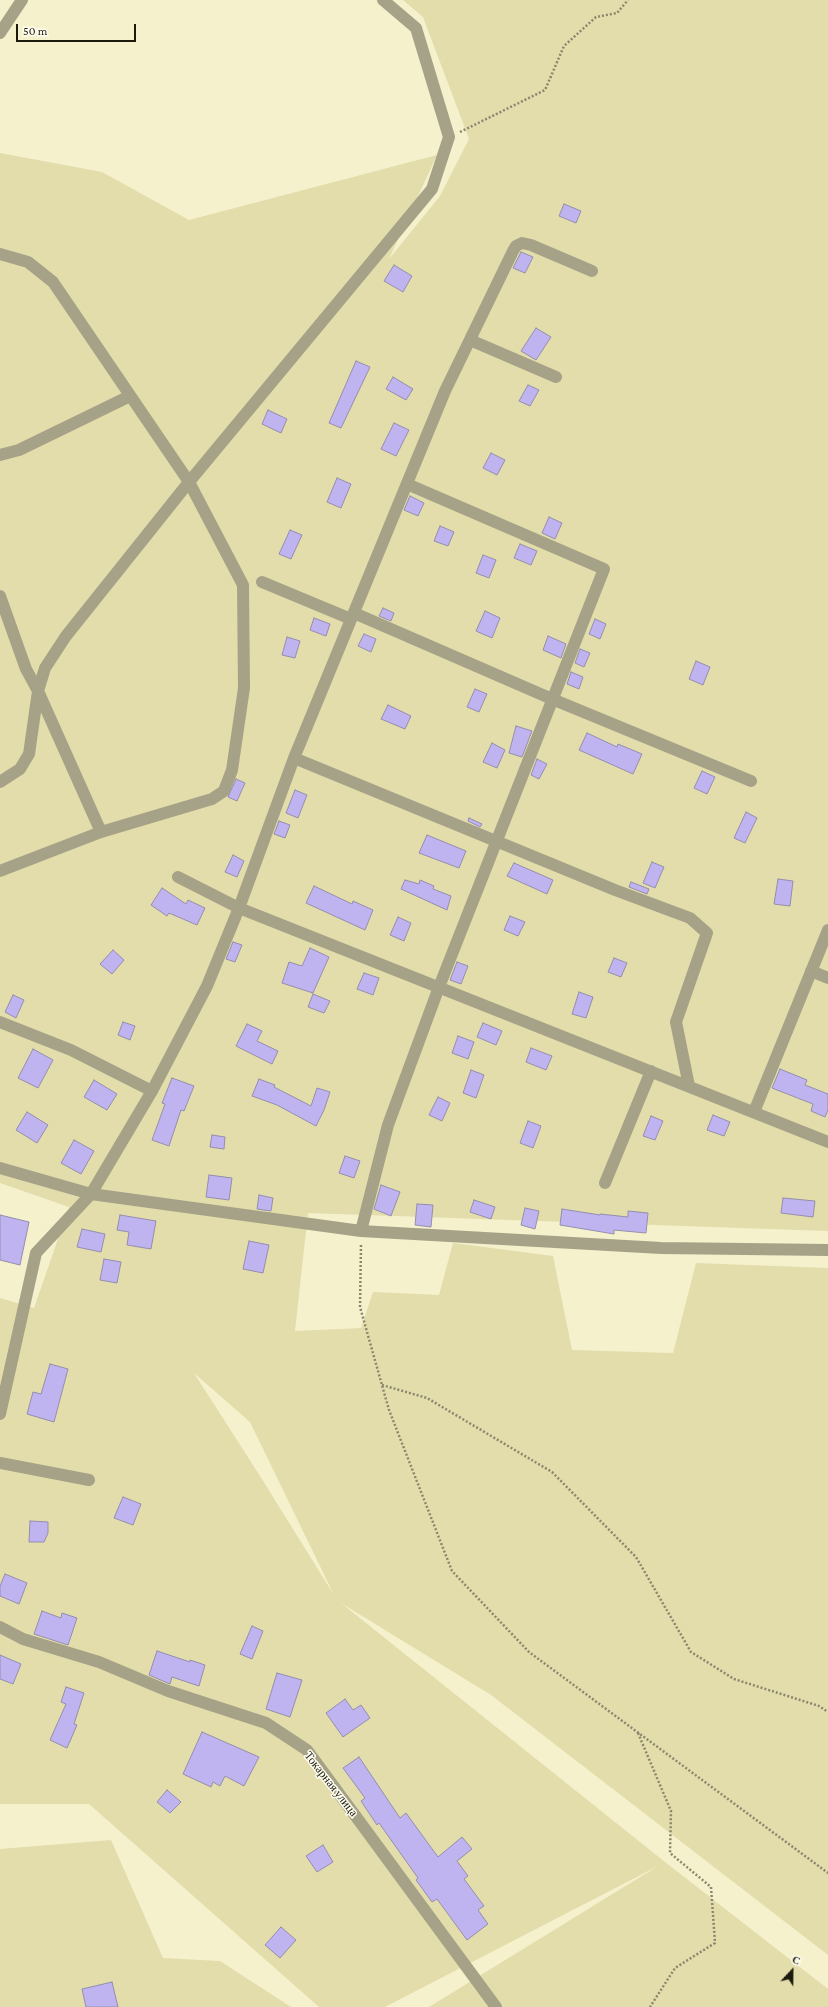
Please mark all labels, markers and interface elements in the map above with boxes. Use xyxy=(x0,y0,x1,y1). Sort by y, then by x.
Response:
scale bar xyxy=(18,16,138,42)
text: 50 m xyxy=(23,24,47,38)
street label: Токарная улица xyxy=(301,1749,361,1819)
north arrow xyxy=(772,1951,812,1991)
text: С xyxy=(791,1953,802,1967)

